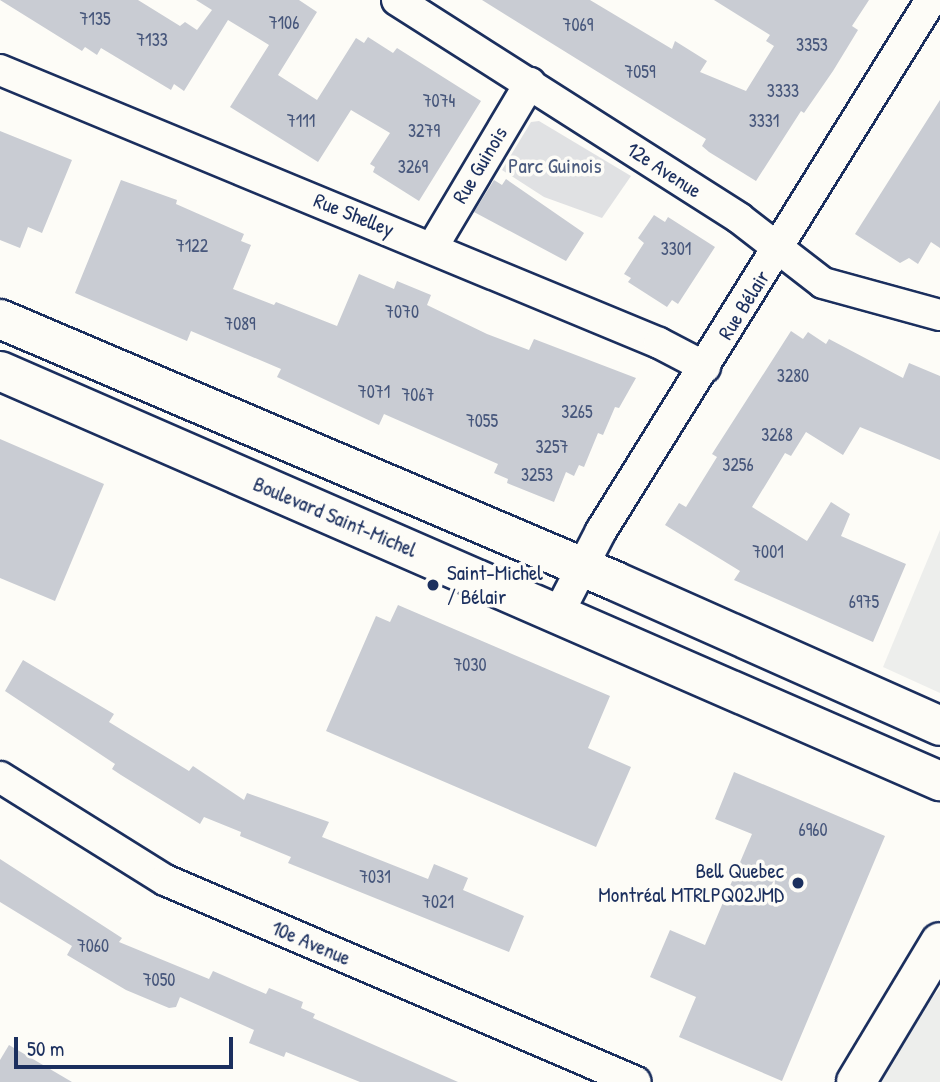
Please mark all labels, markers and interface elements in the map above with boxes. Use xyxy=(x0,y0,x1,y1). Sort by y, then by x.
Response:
house number: 7135 xyxy=(79,8,111,30)
house number: 7106 xyxy=(269,12,299,34)
house number: 7069 xyxy=(563,14,593,36)
house number: 7133 xyxy=(136,29,168,51)
house number: 3353 xyxy=(796,34,828,56)
house number: 7059 xyxy=(624,61,656,83)
house number: 3333 xyxy=(767,80,799,102)
house number: 7074 xyxy=(423,90,455,112)
house number: 7111 xyxy=(287,110,315,132)
house number: 3331 xyxy=(749,110,779,132)
house number: 3279 xyxy=(408,120,440,142)
street label: Rue Guinois xyxy=(447,122,513,208)
street label: 12e Avenue xyxy=(622,137,706,203)
park label: Parc Guinois xyxy=(508,153,602,179)
house number: 3269 xyxy=(398,156,428,178)
street label: Rue Shelley xyxy=(310,188,398,242)
house number: 7122 xyxy=(176,235,208,257)
house number: 3301 xyxy=(661,238,691,260)
street label: Rue Bélair xyxy=(713,266,775,344)
house number: 7070 xyxy=(385,301,419,323)
house number: 7089 xyxy=(224,313,256,335)
house number: 3280 xyxy=(777,365,809,387)
house number: 7071 xyxy=(358,381,390,403)
house number: 7067 xyxy=(401,384,435,406)
house number: 3265 xyxy=(561,401,593,423)
house number: 7055 xyxy=(466,410,498,432)
house number: 3268 xyxy=(761,424,793,446)
house number: 3257 xyxy=(535,436,569,458)
house number: 3256 xyxy=(722,454,754,476)
house number: 3253 xyxy=(521,464,553,486)
street label: Boulevard Saint-Michel xyxy=(249,471,421,563)
house number: 7001 xyxy=(752,541,784,563)
place label: Saint-Michel / Bélair xyxy=(447,560,543,610)
marker: Saint-Michel / Bélair xyxy=(425,577,441,593)
house number: 6975 xyxy=(849,591,879,613)
house number: 7030 xyxy=(453,654,487,676)
house number: 6960 xyxy=(798,819,828,841)
place label: Bell Quebec Montréal MTRLPQ02JMD xyxy=(598,858,784,908)
house number: 7031 xyxy=(359,866,391,888)
marker: Bell Quebec Montréal MTRLPQ02JMD xyxy=(790,875,806,891)
house number: 7021 xyxy=(422,891,454,913)
street label: 10e Avenue xyxy=(268,915,354,971)
house number: 7060 xyxy=(77,935,109,957)
house number: 7050 xyxy=(143,969,175,991)
scale bar xyxy=(18,1023,236,1066)
text: 50 m xyxy=(27,1034,64,1063)

